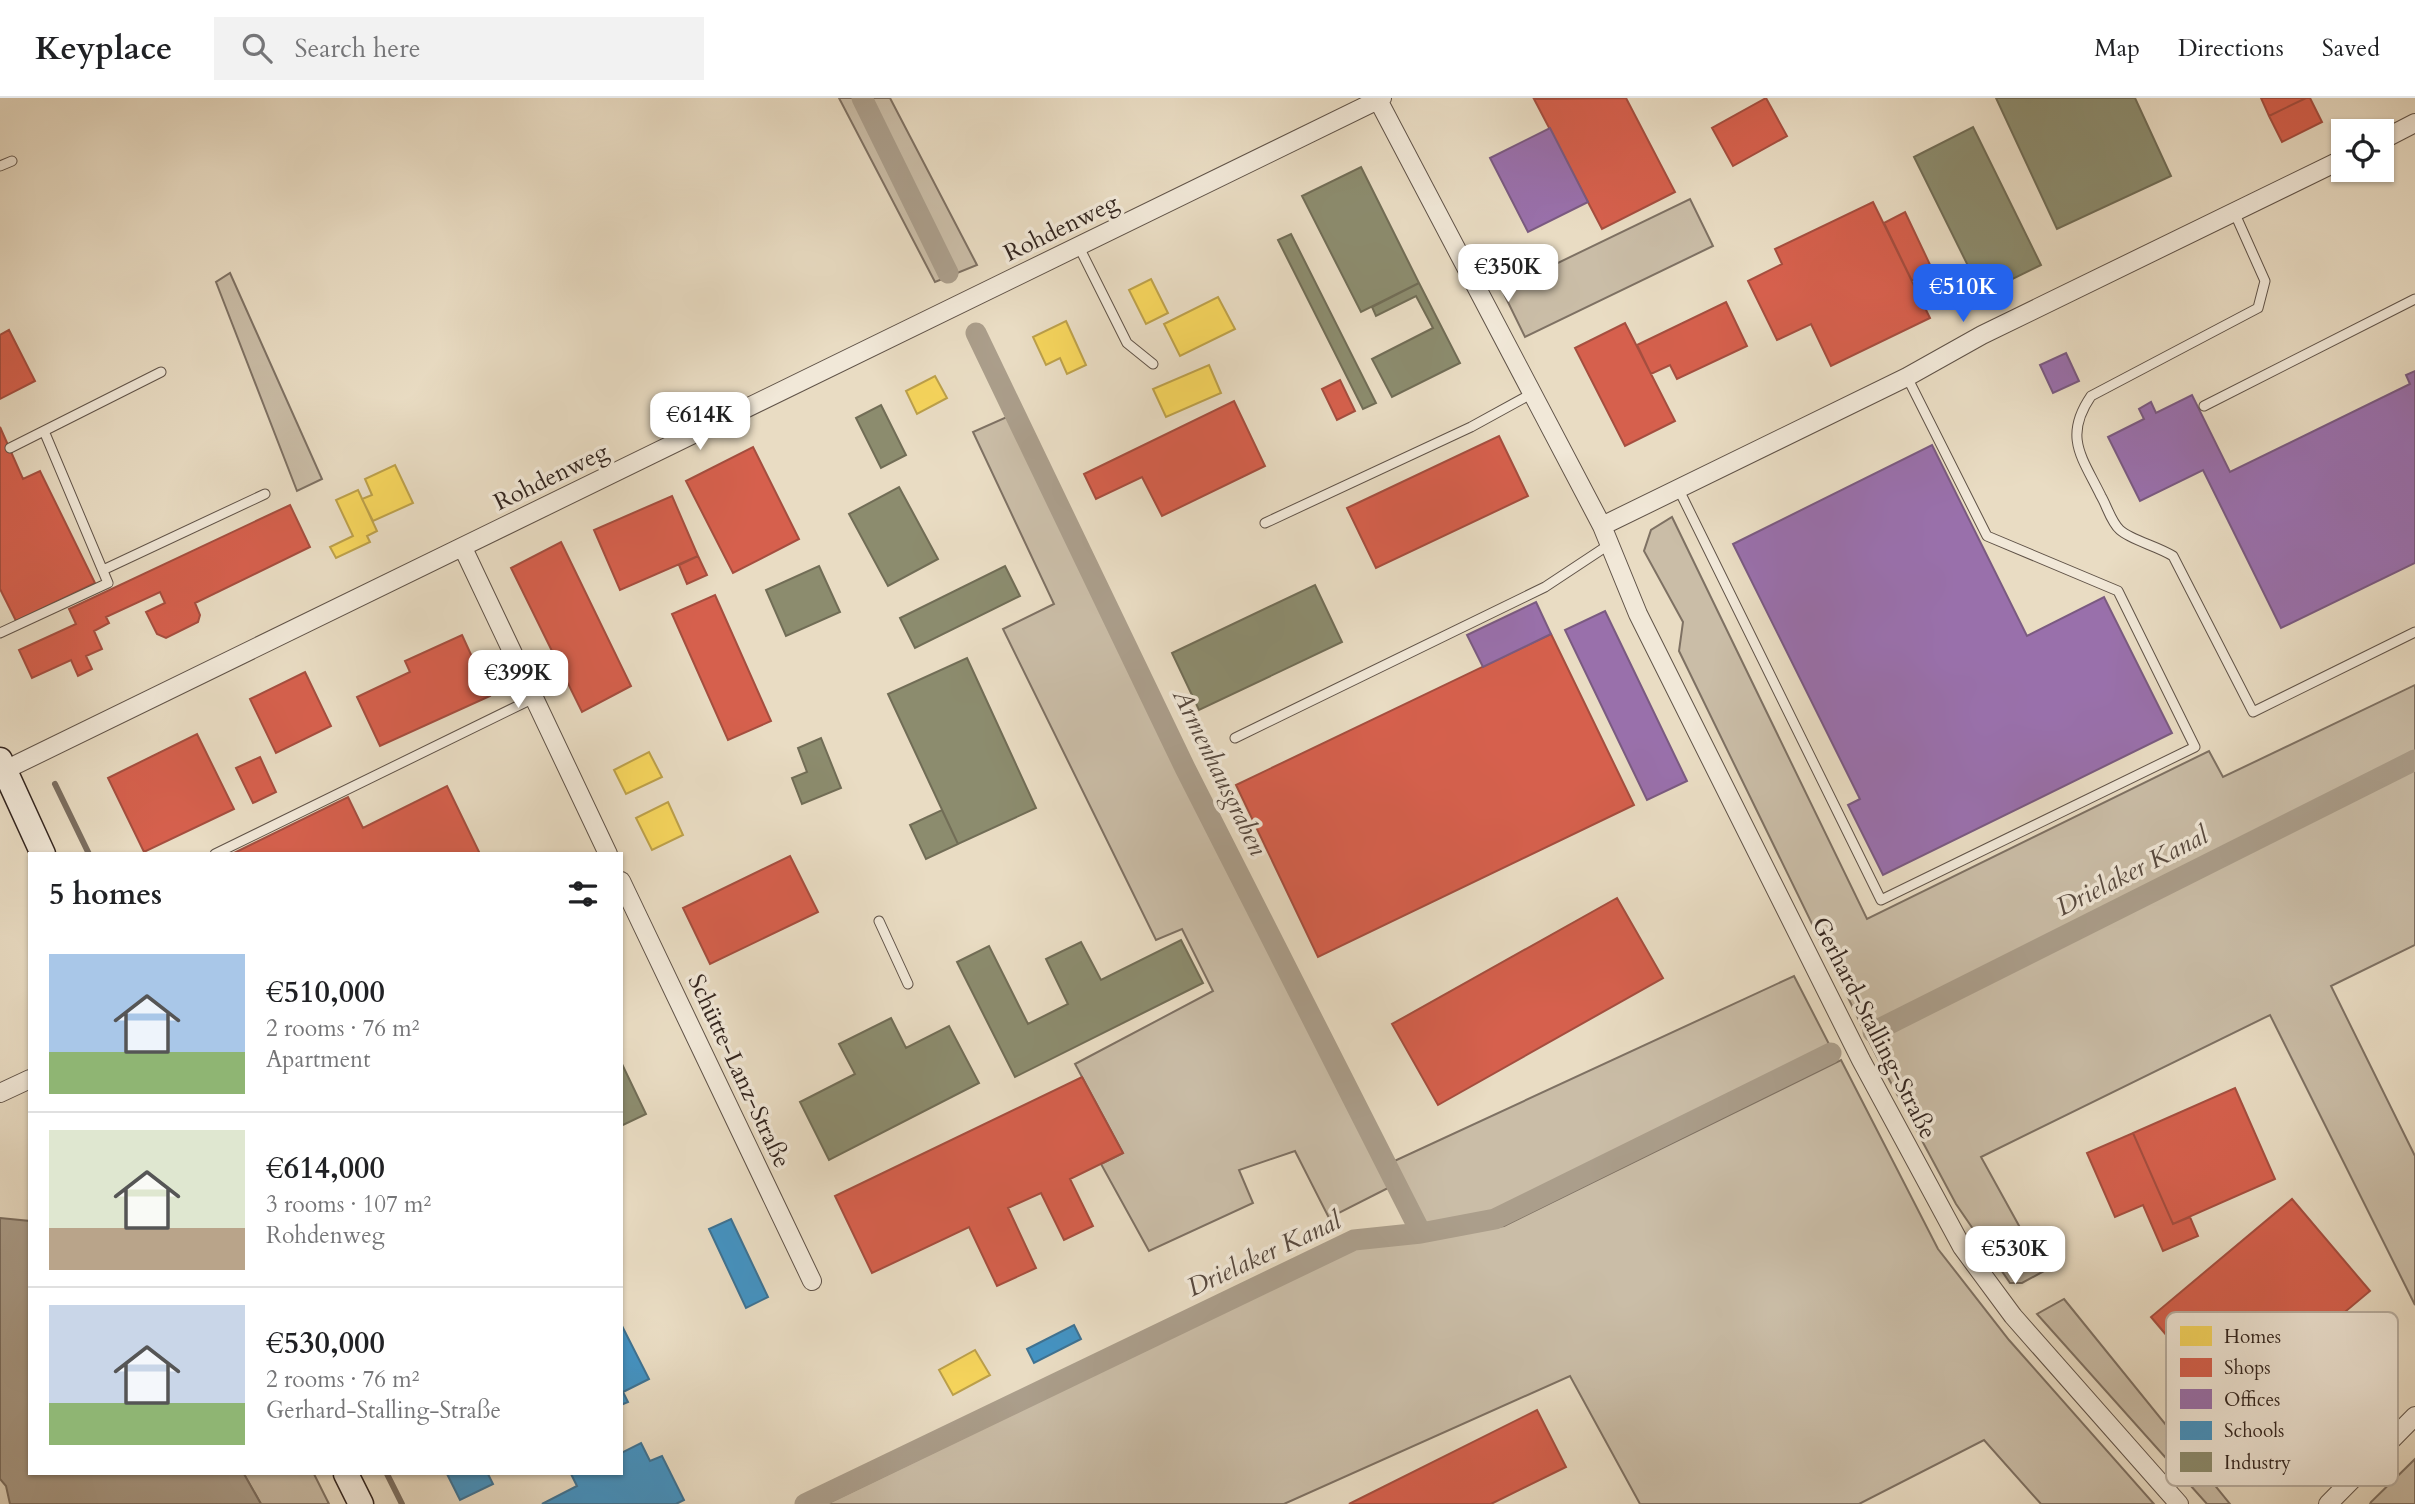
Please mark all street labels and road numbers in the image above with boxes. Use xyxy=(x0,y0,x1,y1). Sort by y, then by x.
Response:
street label: Rohdenweg xyxy=(998,186,1124,270)
street label: Rohdenweg xyxy=(488,435,614,519)
street label: Gerhard-Stalling-Straße xyxy=(1804,911,1944,1145)
street label: Schütte-Lanz-Straße xyxy=(680,969,798,1173)

